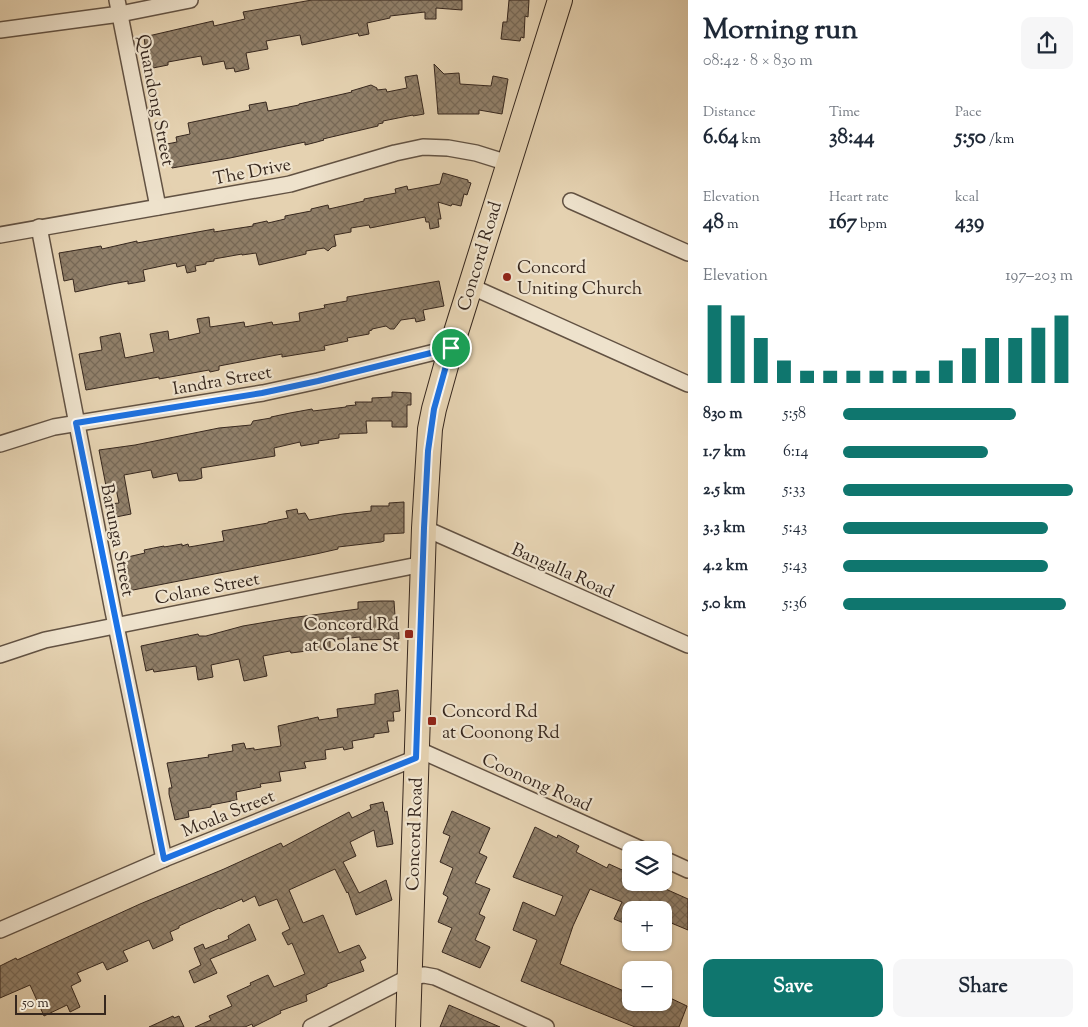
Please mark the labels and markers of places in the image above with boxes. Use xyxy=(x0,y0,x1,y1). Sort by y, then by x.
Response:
place label: Concord Uniting Church xyxy=(517,256,643,303)
marker: Concord Uniting Church xyxy=(501,271,513,283)
pin xyxy=(430,327,472,369)
place label: Concord Rd at Colane St xyxy=(303,613,399,660)
marker: Concord Rd at Colane St xyxy=(403,628,415,640)
place label: Concord Rd at Coonong Rd xyxy=(442,700,560,747)
marker: Concord Rd at Coonong Rd xyxy=(426,715,438,727)

